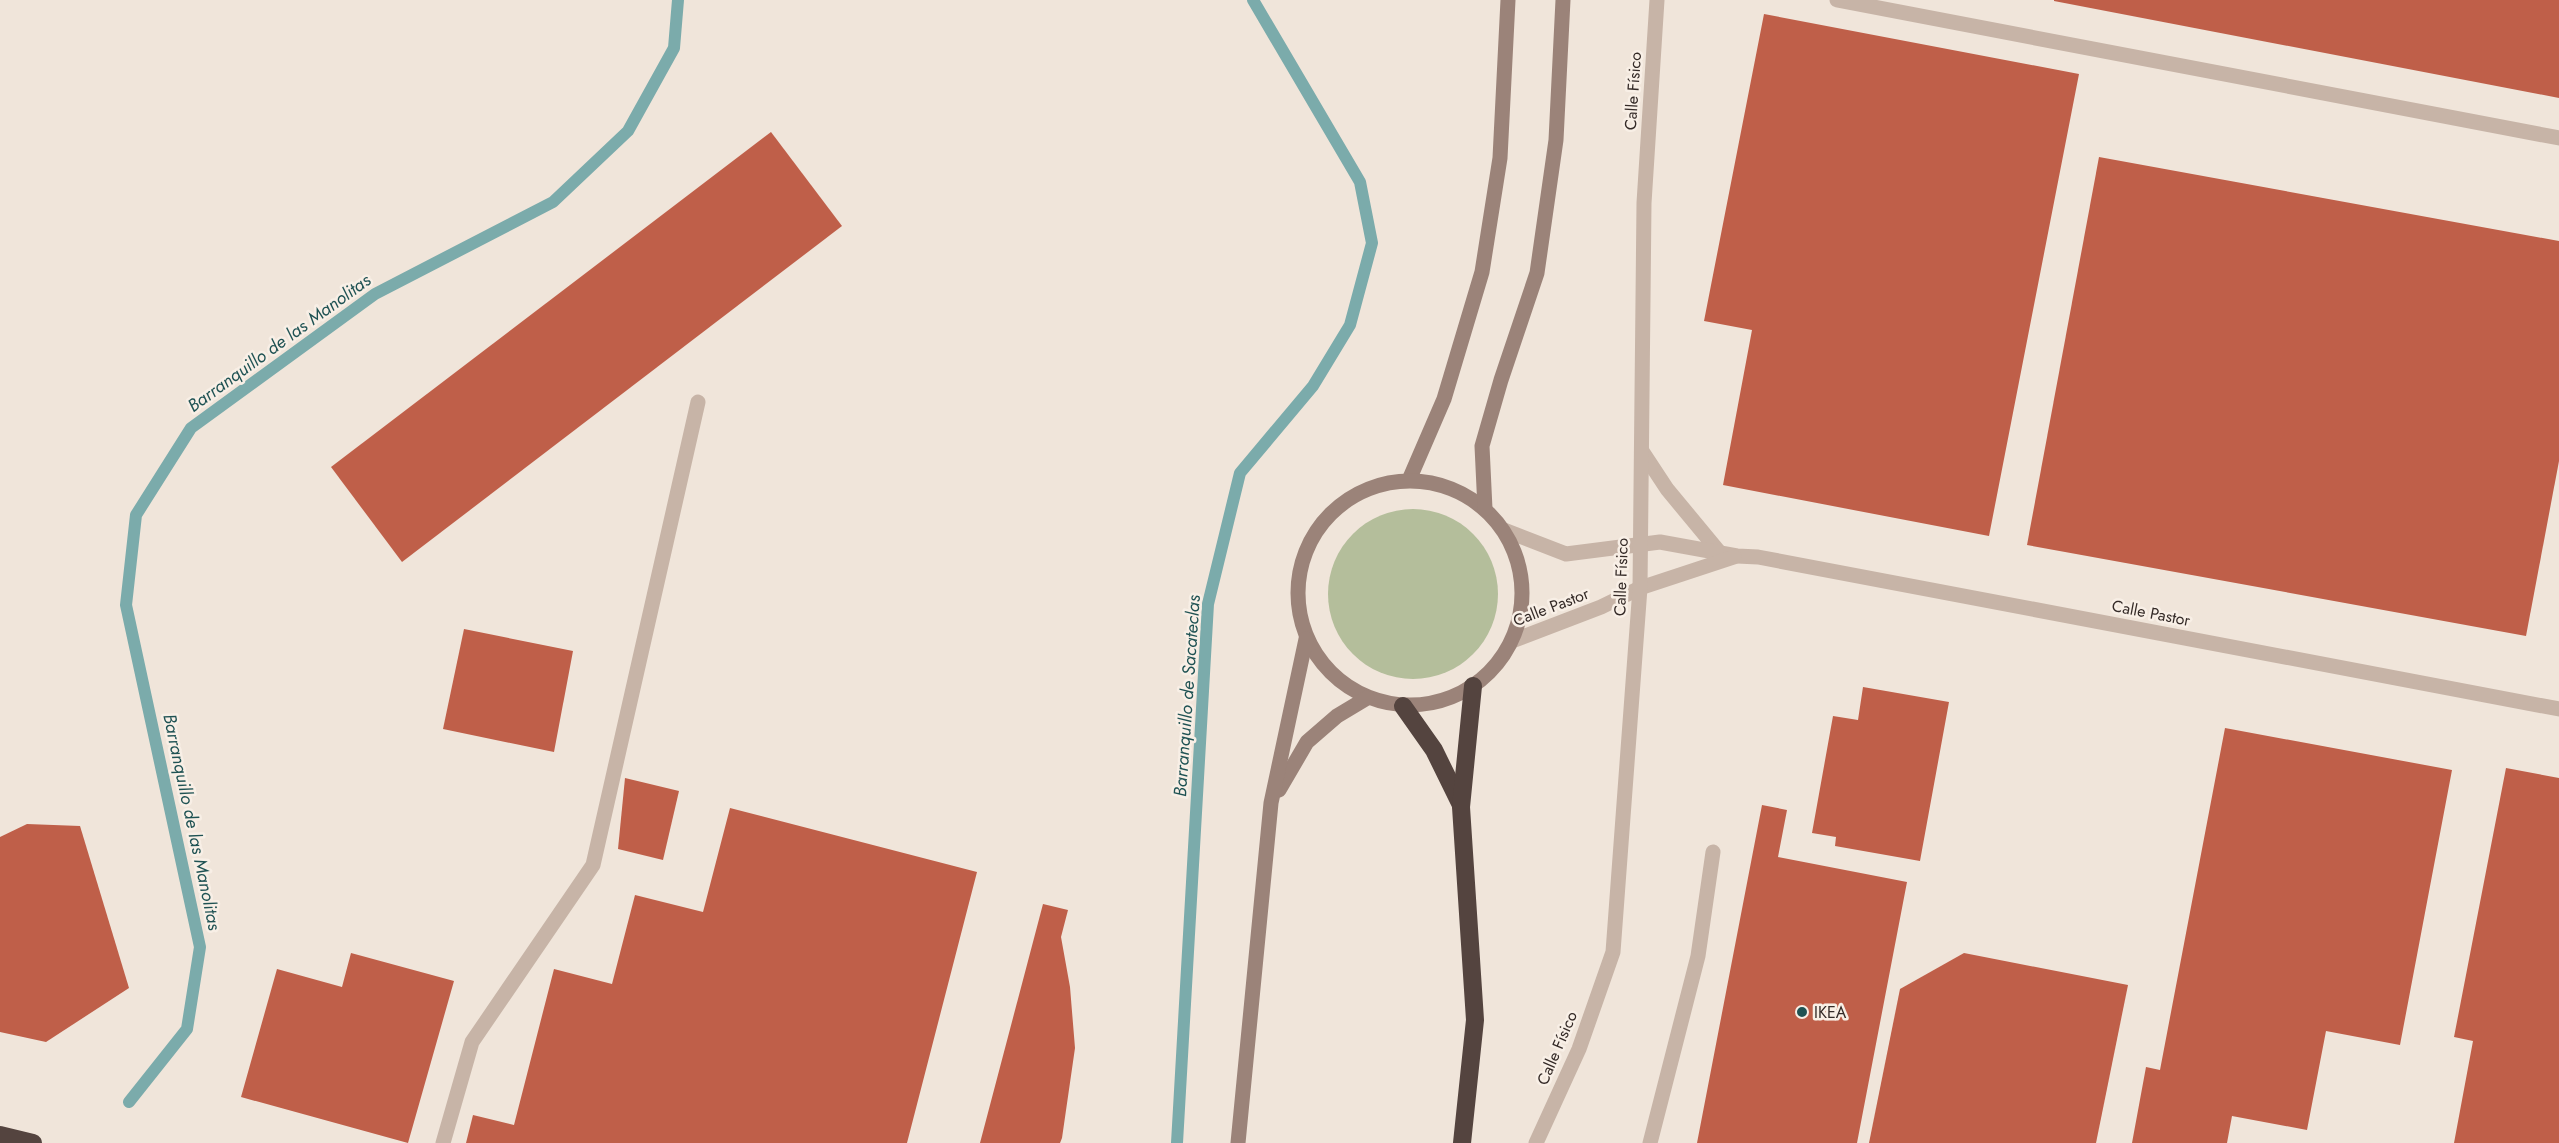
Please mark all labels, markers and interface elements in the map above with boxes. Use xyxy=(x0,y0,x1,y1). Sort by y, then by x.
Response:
street label: Calle Físico xyxy=(1619,51,1647,131)
water label: Barranquillo de las Manolitas xyxy=(182,267,377,418)
street label: Calle Físico xyxy=(1608,537,1634,616)
street label: Calle Pastor xyxy=(1510,582,1593,632)
water label: Barranquillo de Sacateclas xyxy=(1167,593,1207,798)
street label: Calle Pastor xyxy=(2110,594,2193,632)
water label: Barranquillo de las Manolitas xyxy=(156,711,228,934)
place label: IKEA xyxy=(1814,1001,1847,1024)
marker: IKEA xyxy=(1795,1005,1809,1019)
street label: Calle Físico xyxy=(1531,1007,1583,1088)

